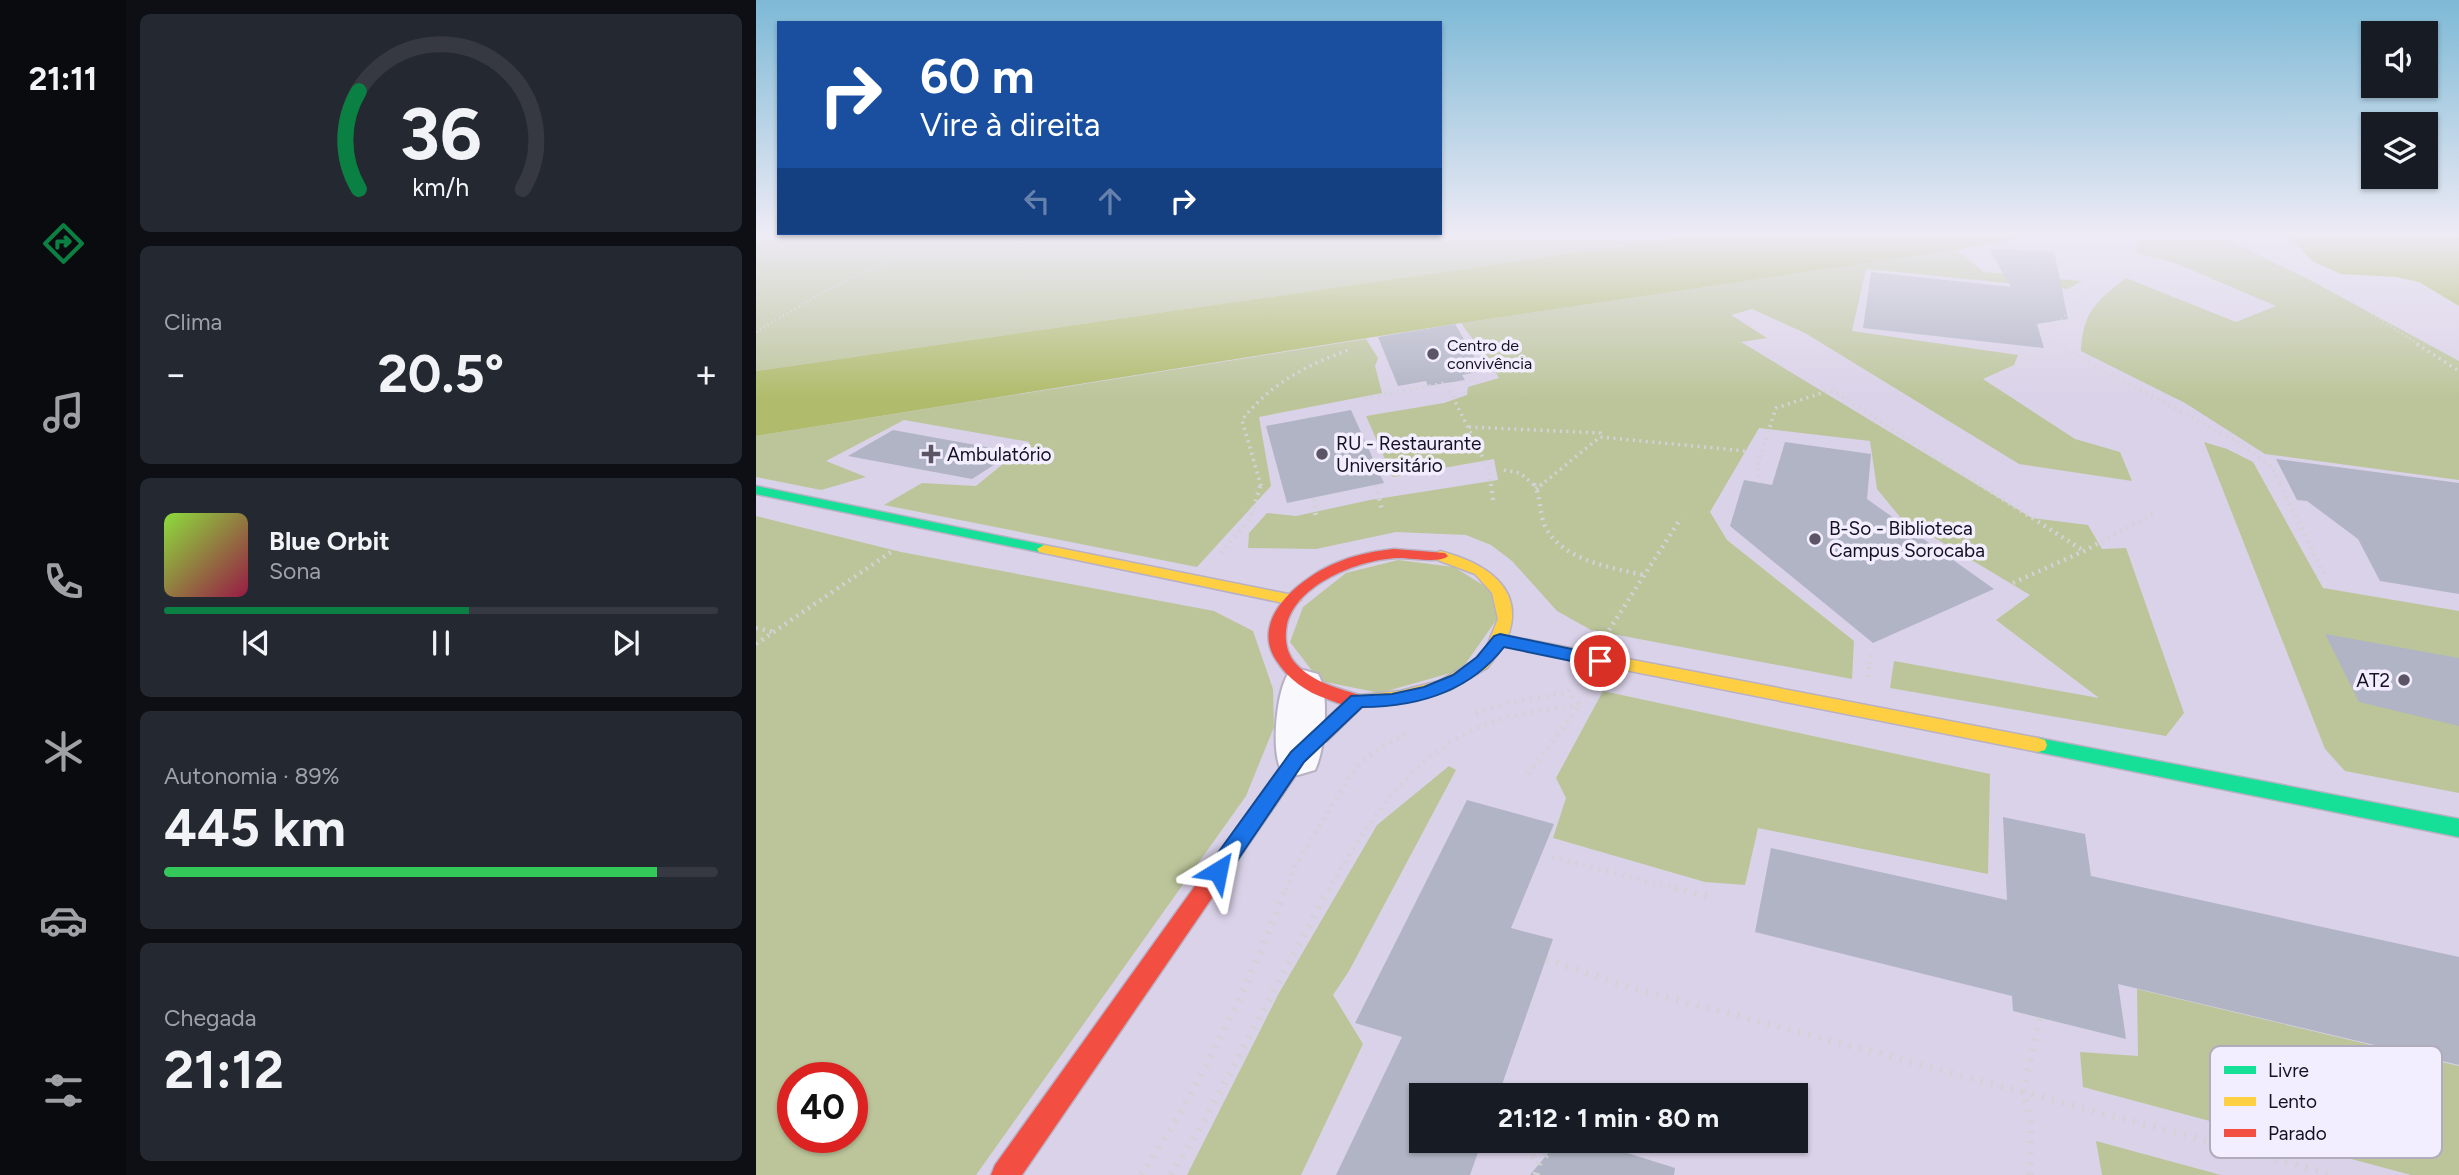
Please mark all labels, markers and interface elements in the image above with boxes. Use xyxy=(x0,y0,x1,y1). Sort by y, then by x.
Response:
map controls xyxy=(2361,21,2438,189)
button: sound xyxy=(2361,21,2438,98)
text: 60 m xyxy=(920,46,1035,105)
icon: right xyxy=(805,49,896,140)
text: 21:11 xyxy=(29,60,97,98)
text: 36 xyxy=(400,90,482,177)
text: Vire à direita xyxy=(920,106,1100,144)
button: layers xyxy=(2361,112,2438,189)
text: km/h xyxy=(412,172,470,202)
icon: left xyxy=(1018,182,1056,220)
icon: ahead xyxy=(1091,182,1129,220)
icon: right xyxy=(1164,182,1202,220)
icon: directions xyxy=(39,219,88,268)
text: Clima xyxy=(164,308,222,336)
place label: Centro de convivência xyxy=(1447,336,1532,373)
text: 20.5° xyxy=(378,343,504,405)
marker: Centro de convivência xyxy=(1425,346,1441,362)
text: − xyxy=(164,351,188,397)
text: + xyxy=(694,351,718,397)
icon: music xyxy=(39,388,88,437)
place label: RU - Restaurante Universitário xyxy=(1336,432,1481,477)
place label: Ambulatório xyxy=(947,443,1052,466)
marker: Ambulatório xyxy=(921,444,941,464)
marker: RU - Restaurante Universitário xyxy=(1314,446,1330,462)
place label: B-So - Biblioteca Campus Sorocaba xyxy=(1829,517,1985,562)
text: Blue Orbit xyxy=(269,525,390,557)
marker: B-So - Biblioteca Campus Sorocaba xyxy=(1807,531,1823,547)
icon: phone xyxy=(39,557,88,606)
text: Sona xyxy=(269,557,321,585)
icon: previous xyxy=(237,624,275,662)
icon: pause xyxy=(422,624,460,662)
icon: next xyxy=(607,624,645,662)
pin xyxy=(1570,631,1630,691)
icon: arrive xyxy=(1581,642,1619,680)
place label: AT2 xyxy=(2356,669,2390,692)
marker: AT2 xyxy=(2396,672,2412,688)
icon: climate xyxy=(39,727,88,776)
text: Autonomia · 89% xyxy=(164,762,340,790)
text: 445 km xyxy=(164,797,346,859)
position arrow xyxy=(1181,834,1255,908)
icon: car xyxy=(39,896,88,945)
text: Chegada xyxy=(164,1004,256,1032)
text: 21:12 xyxy=(164,1039,284,1101)
legend xyxy=(2210,1046,2442,1158)
text: Livre xyxy=(2268,1059,2309,1082)
speed limit sign: 40 xyxy=(777,1062,868,1153)
icon: filters xyxy=(39,1066,88,1115)
text: Lento xyxy=(2268,1090,2317,1113)
text: 21:12 · 1 min · 80 m xyxy=(1498,1102,1719,1134)
text: Parado xyxy=(2268,1122,2327,1145)

